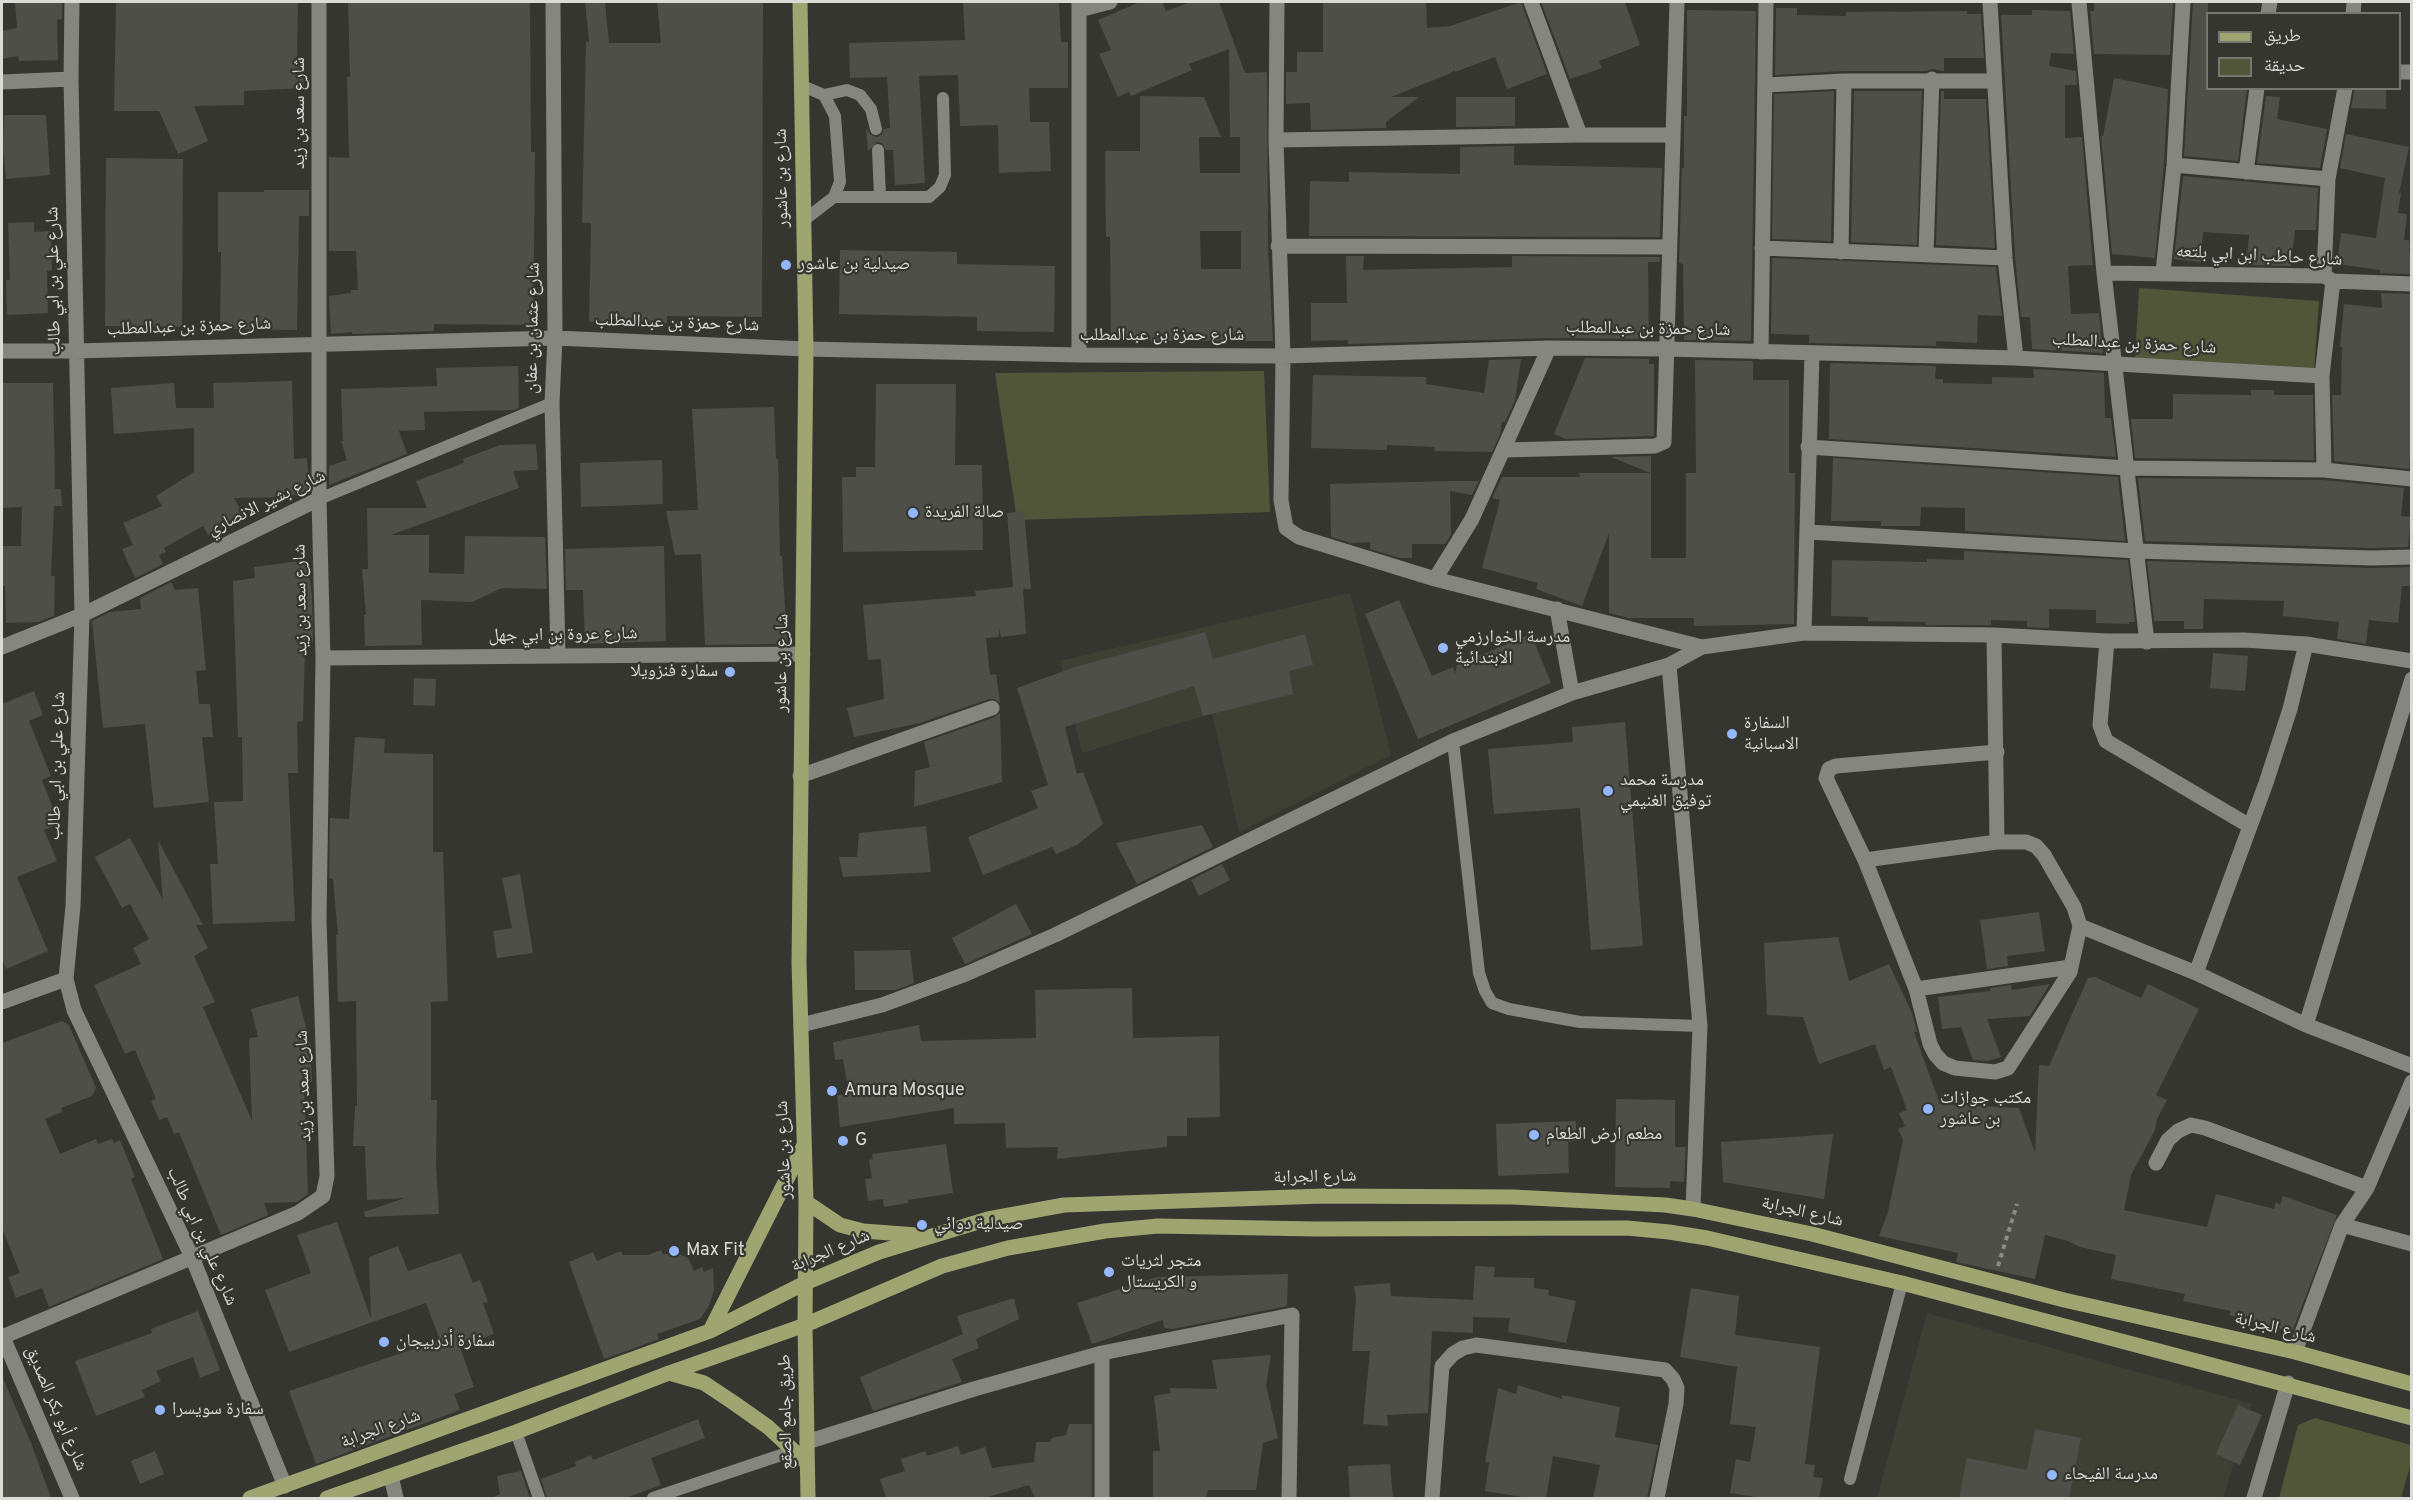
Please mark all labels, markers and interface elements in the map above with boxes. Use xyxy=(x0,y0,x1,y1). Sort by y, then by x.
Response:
legend xyxy=(2206,12,2401,90)
text: طريق xyxy=(2264,25,2301,48)
text: حديقة xyxy=(2264,55,2305,78)
street label: شارع سعد بن زيد xyxy=(289,57,311,169)
street label: شارع بن عاشور xyxy=(771,128,795,228)
street label: شارع علي بن ابي طالب xyxy=(43,206,67,356)
street label: شارع حاطب ابن ابي بلتعه xyxy=(2175,242,2343,272)
place label: صيدلية بن عاشور xyxy=(798,254,910,276)
marker: صيدلية بن عاشور xyxy=(779,258,793,272)
street label: شارع عثمان بن عفان xyxy=(522,262,546,394)
street label: شارع حمزة بن عبدالمطلب xyxy=(594,310,760,338)
street label: شارع حمزة بن عبدالمطلب xyxy=(106,314,272,342)
street label: شارع حمزة بن عبدالمطلب xyxy=(1565,318,1731,342)
street label: شارع حمزة بن عبدالمطلب xyxy=(1080,325,1244,347)
street label: شارع حمزة بن عبدالمطلب xyxy=(2051,330,2217,360)
street label: شارع بشير الانصاري xyxy=(205,466,329,542)
place label: صالة الفريدة xyxy=(925,502,1004,524)
marker: صالة الفريدة xyxy=(906,506,920,520)
street label: شارع سعد بن زيد xyxy=(290,544,314,656)
street label: شارع بن عاشور xyxy=(771,613,795,713)
street label: شارع عروة بن ابي جهل xyxy=(488,624,638,648)
place label: مدرسة الخوارزمي الابتدائية xyxy=(1455,627,1570,670)
marker: مدرسة الخوارزمي الابتدائية xyxy=(1436,641,1450,655)
place label: سفارة فنزويلا xyxy=(630,661,718,683)
marker: سفارة فنزويلا xyxy=(723,665,737,679)
street label: شارع علي بن ابي طالب xyxy=(45,691,71,841)
place label: السفارة الاسبانية xyxy=(1744,713,1799,756)
marker: السفارة الاسبانية xyxy=(1725,727,1739,741)
place label: مدرسة محمد توفيق الغنيمي xyxy=(1620,770,1712,812)
marker: مدرسة محمد توفيق الغنيمي xyxy=(1601,784,1615,798)
street label: شارع سعد بن زيد xyxy=(292,1030,318,1142)
place label: Amura Mosque xyxy=(844,1080,965,1102)
marker: Amura Mosque xyxy=(825,1084,839,1098)
place label: مكتب جوازات بن عاشور xyxy=(1940,1088,2031,1130)
street label: شارع بن عاشور xyxy=(772,1100,798,1200)
marker: مكتب جوازات بن عاشور xyxy=(1921,1102,1935,1116)
place label: مطعم ارض الطعام xyxy=(1546,1124,1662,1146)
marker: مطعم ارض الطعام xyxy=(1527,1128,1541,1142)
place label: G xyxy=(855,1130,867,1152)
marker: G xyxy=(836,1134,850,1148)
street label: شارع علي بن ابي طالب xyxy=(161,1165,241,1309)
street label: شارع الجرابة xyxy=(1273,1166,1357,1190)
street label: شارع الجرابة xyxy=(1759,1193,1845,1233)
place label: صيدلية دوائي xyxy=(934,1214,1023,1236)
marker: صيدلية دوائي xyxy=(915,1218,929,1232)
street label: شارع الجرابة xyxy=(788,1226,874,1278)
place label: Max Fit xyxy=(686,1240,745,1262)
marker: Max Fit xyxy=(667,1244,681,1258)
place label: متجر لثريات و الكريستال xyxy=(1121,1251,1201,1294)
marker: متجر لثريات و الكريستال xyxy=(1102,1265,1116,1279)
street label: شارع الجرابة xyxy=(2232,1308,2318,1350)
place label: سفارة أذربيجان xyxy=(396,1331,495,1353)
marker: سفارة أذربيجان xyxy=(377,1335,391,1349)
street label: شارع أبو بكر الصديق xyxy=(19,1343,91,1475)
street label: طريق جامع الصقع xyxy=(775,1354,799,1470)
place label: سفارة سويسرا xyxy=(172,1399,264,1421)
marker: سفارة سويسرا xyxy=(153,1403,167,1417)
street label: شارع الجرابة xyxy=(338,1406,424,1454)
place label: مدرسة الفيحاء xyxy=(2064,1464,2158,1486)
marker: مدرسة الفيحاء xyxy=(2045,1468,2059,1482)

